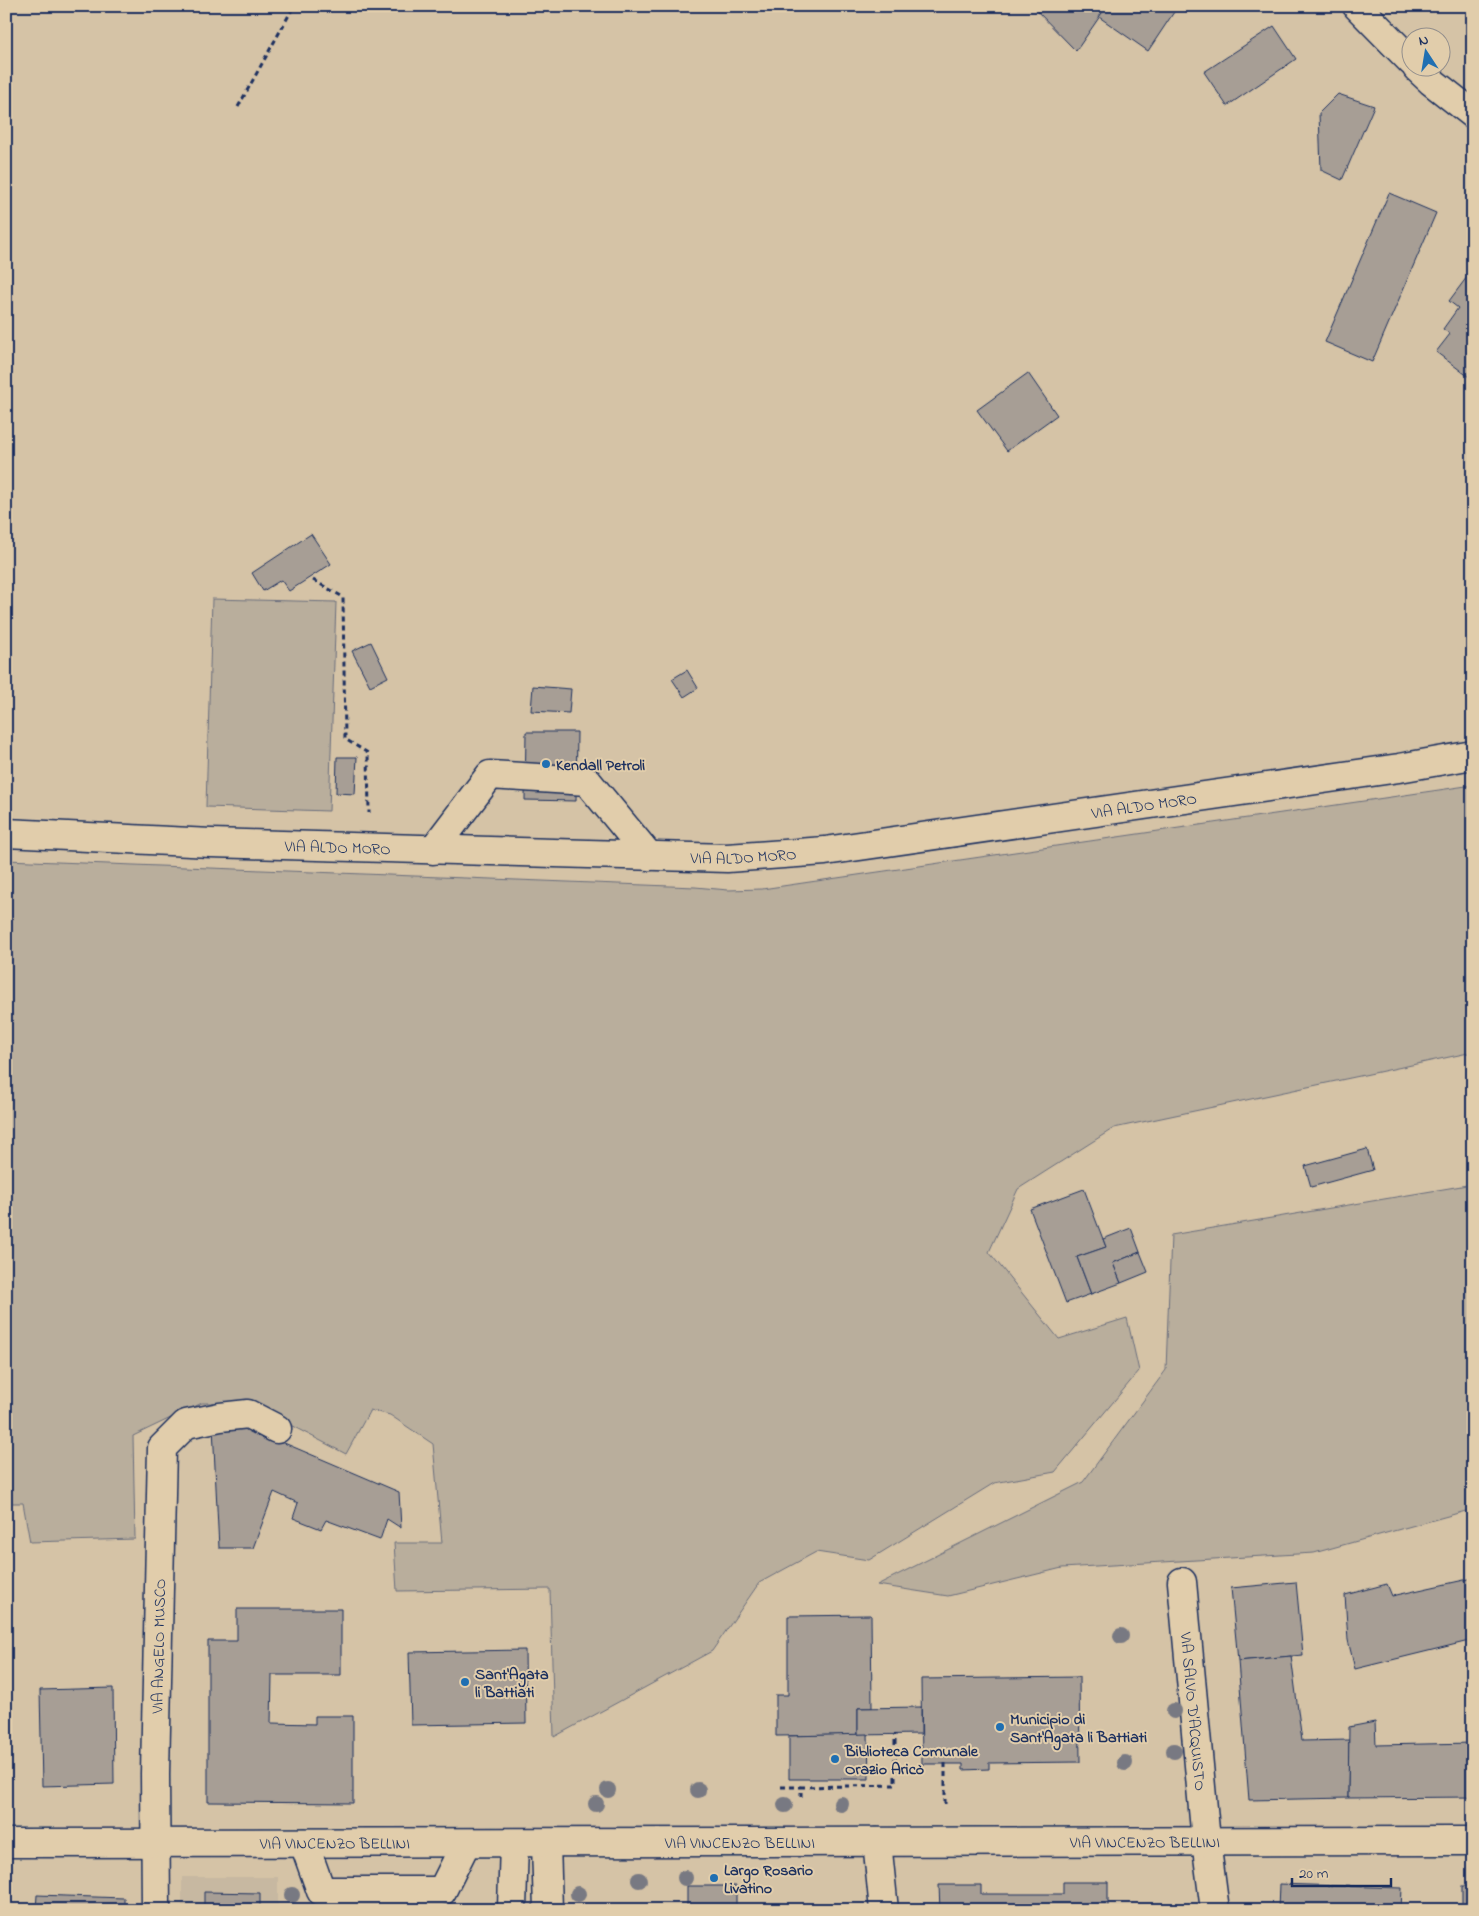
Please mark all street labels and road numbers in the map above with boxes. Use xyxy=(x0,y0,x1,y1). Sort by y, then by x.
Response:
street label: VIA ALDO MORO xyxy=(1089,787,1198,826)
street label: VIA ALDO MORO xyxy=(283,835,391,862)
street label: VIA ALDO MORO xyxy=(689,843,797,872)
street label: VIA ANGELO MUSCO xyxy=(146,1578,173,1715)
street label: VIA SALVO D'ACQUISTO xyxy=(1173,1630,1211,1792)
street label: VIA VINCENZO BELLINI xyxy=(1069,1831,1220,1856)
street label: VIA VINCENZO BELLINI xyxy=(259,1832,410,1857)
street label: VIA VINCENZO BELLINI xyxy=(664,1832,815,1856)

